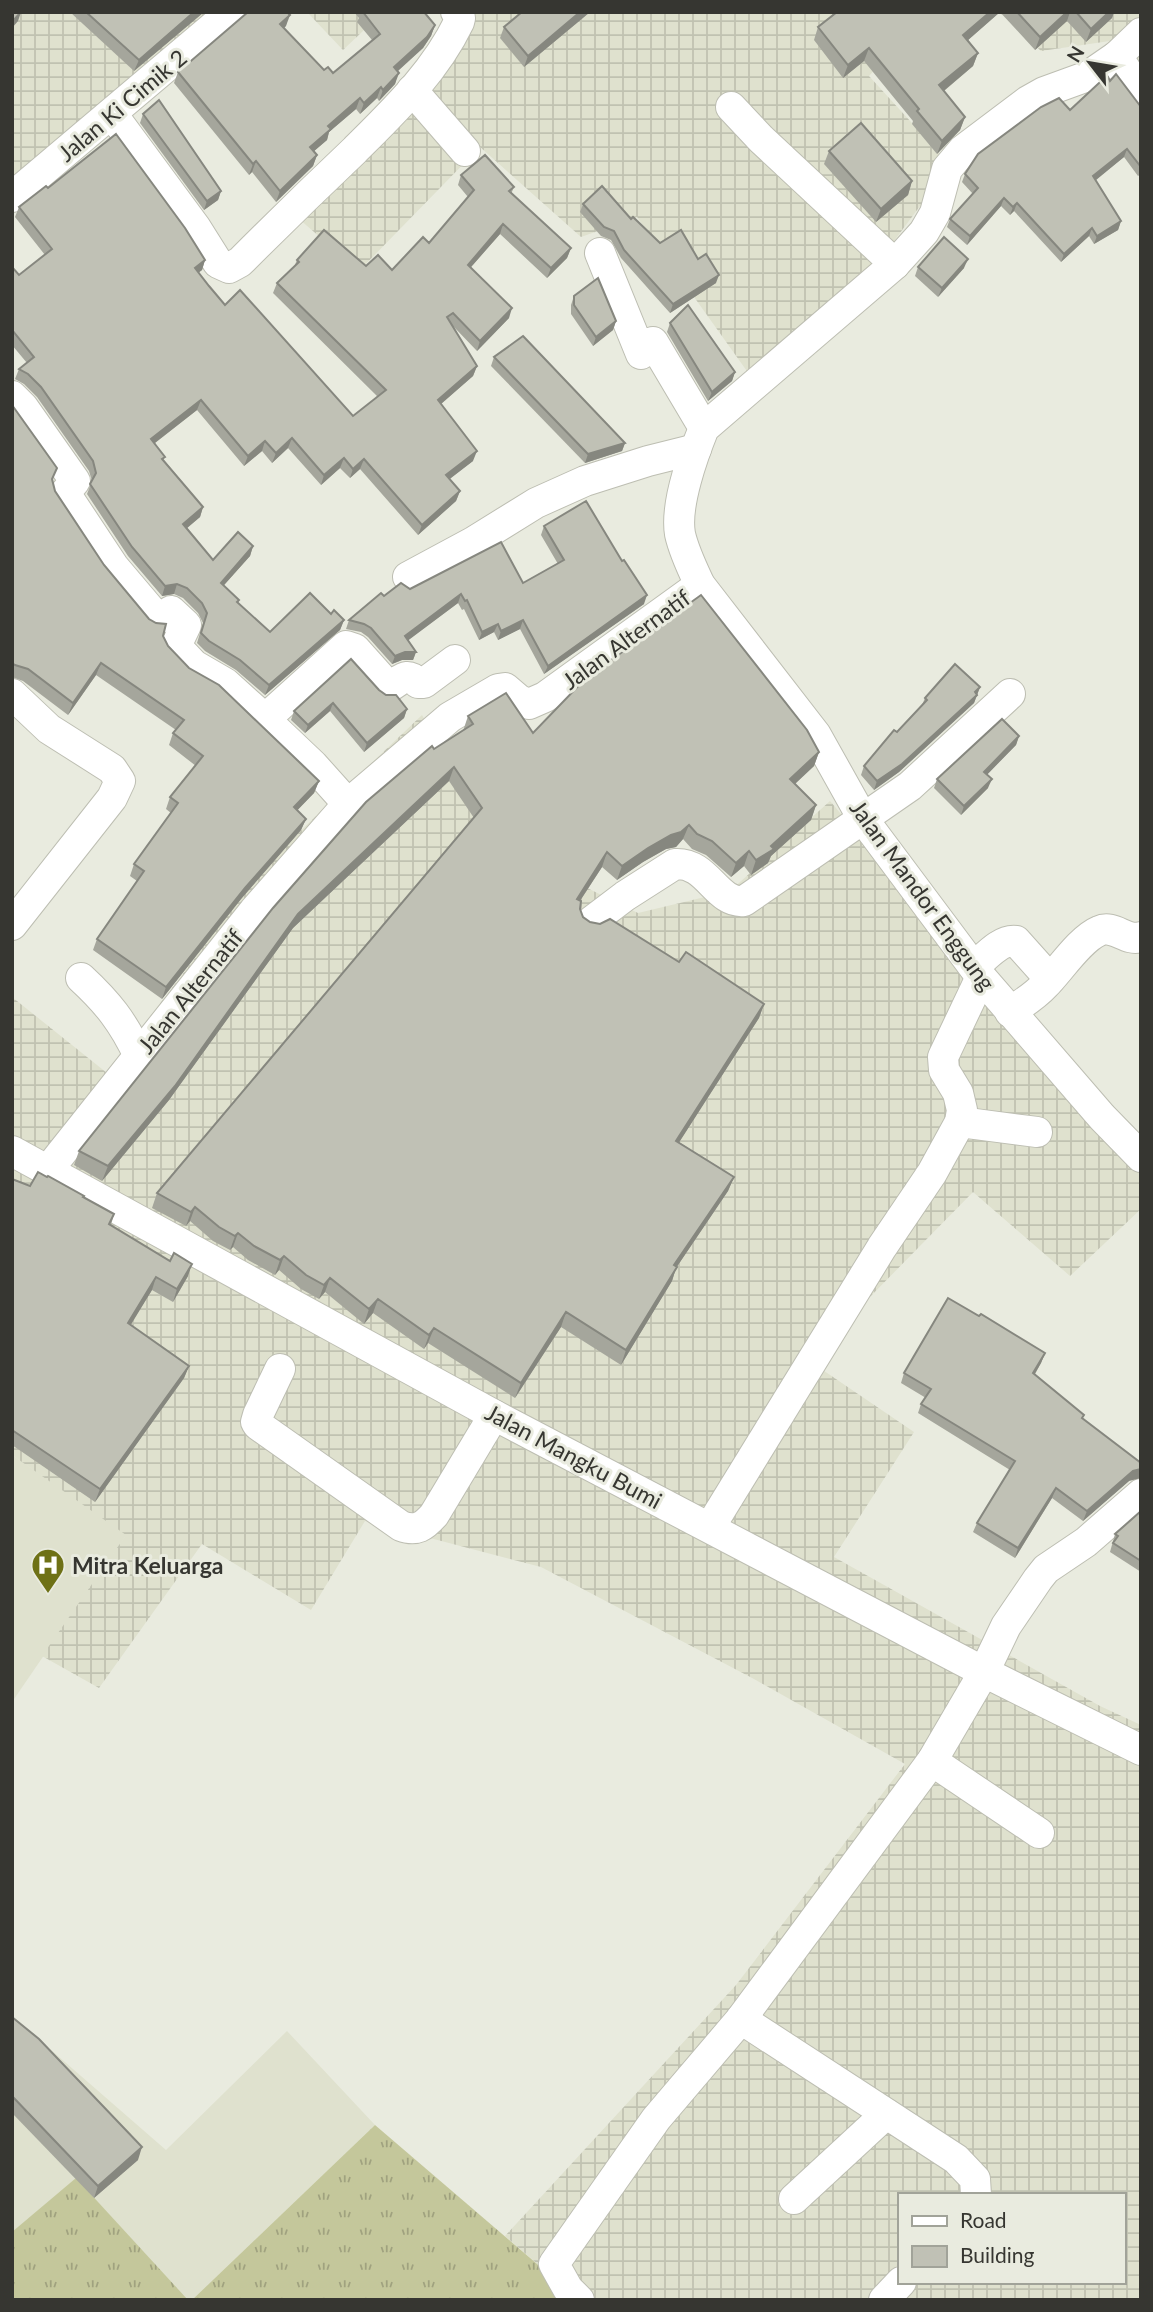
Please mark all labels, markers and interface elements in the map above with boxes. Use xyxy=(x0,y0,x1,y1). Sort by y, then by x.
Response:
north arrow xyxy=(1055,28,1125,98)
text: N xyxy=(1061,42,1089,66)
street label: Jalan Ki Cimik 2 xyxy=(52,43,192,167)
street label: Jalan Alternatif xyxy=(556,583,696,695)
street label: Jalan Mandor Enggung xyxy=(845,794,1002,996)
street label: Jalan Alternatif xyxy=(131,923,249,1059)
street label: Jalan Mangku Bumi xyxy=(481,1398,667,1514)
hospital icon: Mitra Keluarga xyxy=(29,1546,67,1595)
place label: Mitra Keluarga xyxy=(72,1551,224,1579)
legend xyxy=(898,2193,1125,2284)
text: Road xyxy=(960,2207,1007,2232)
text: Building xyxy=(960,2242,1035,2267)

